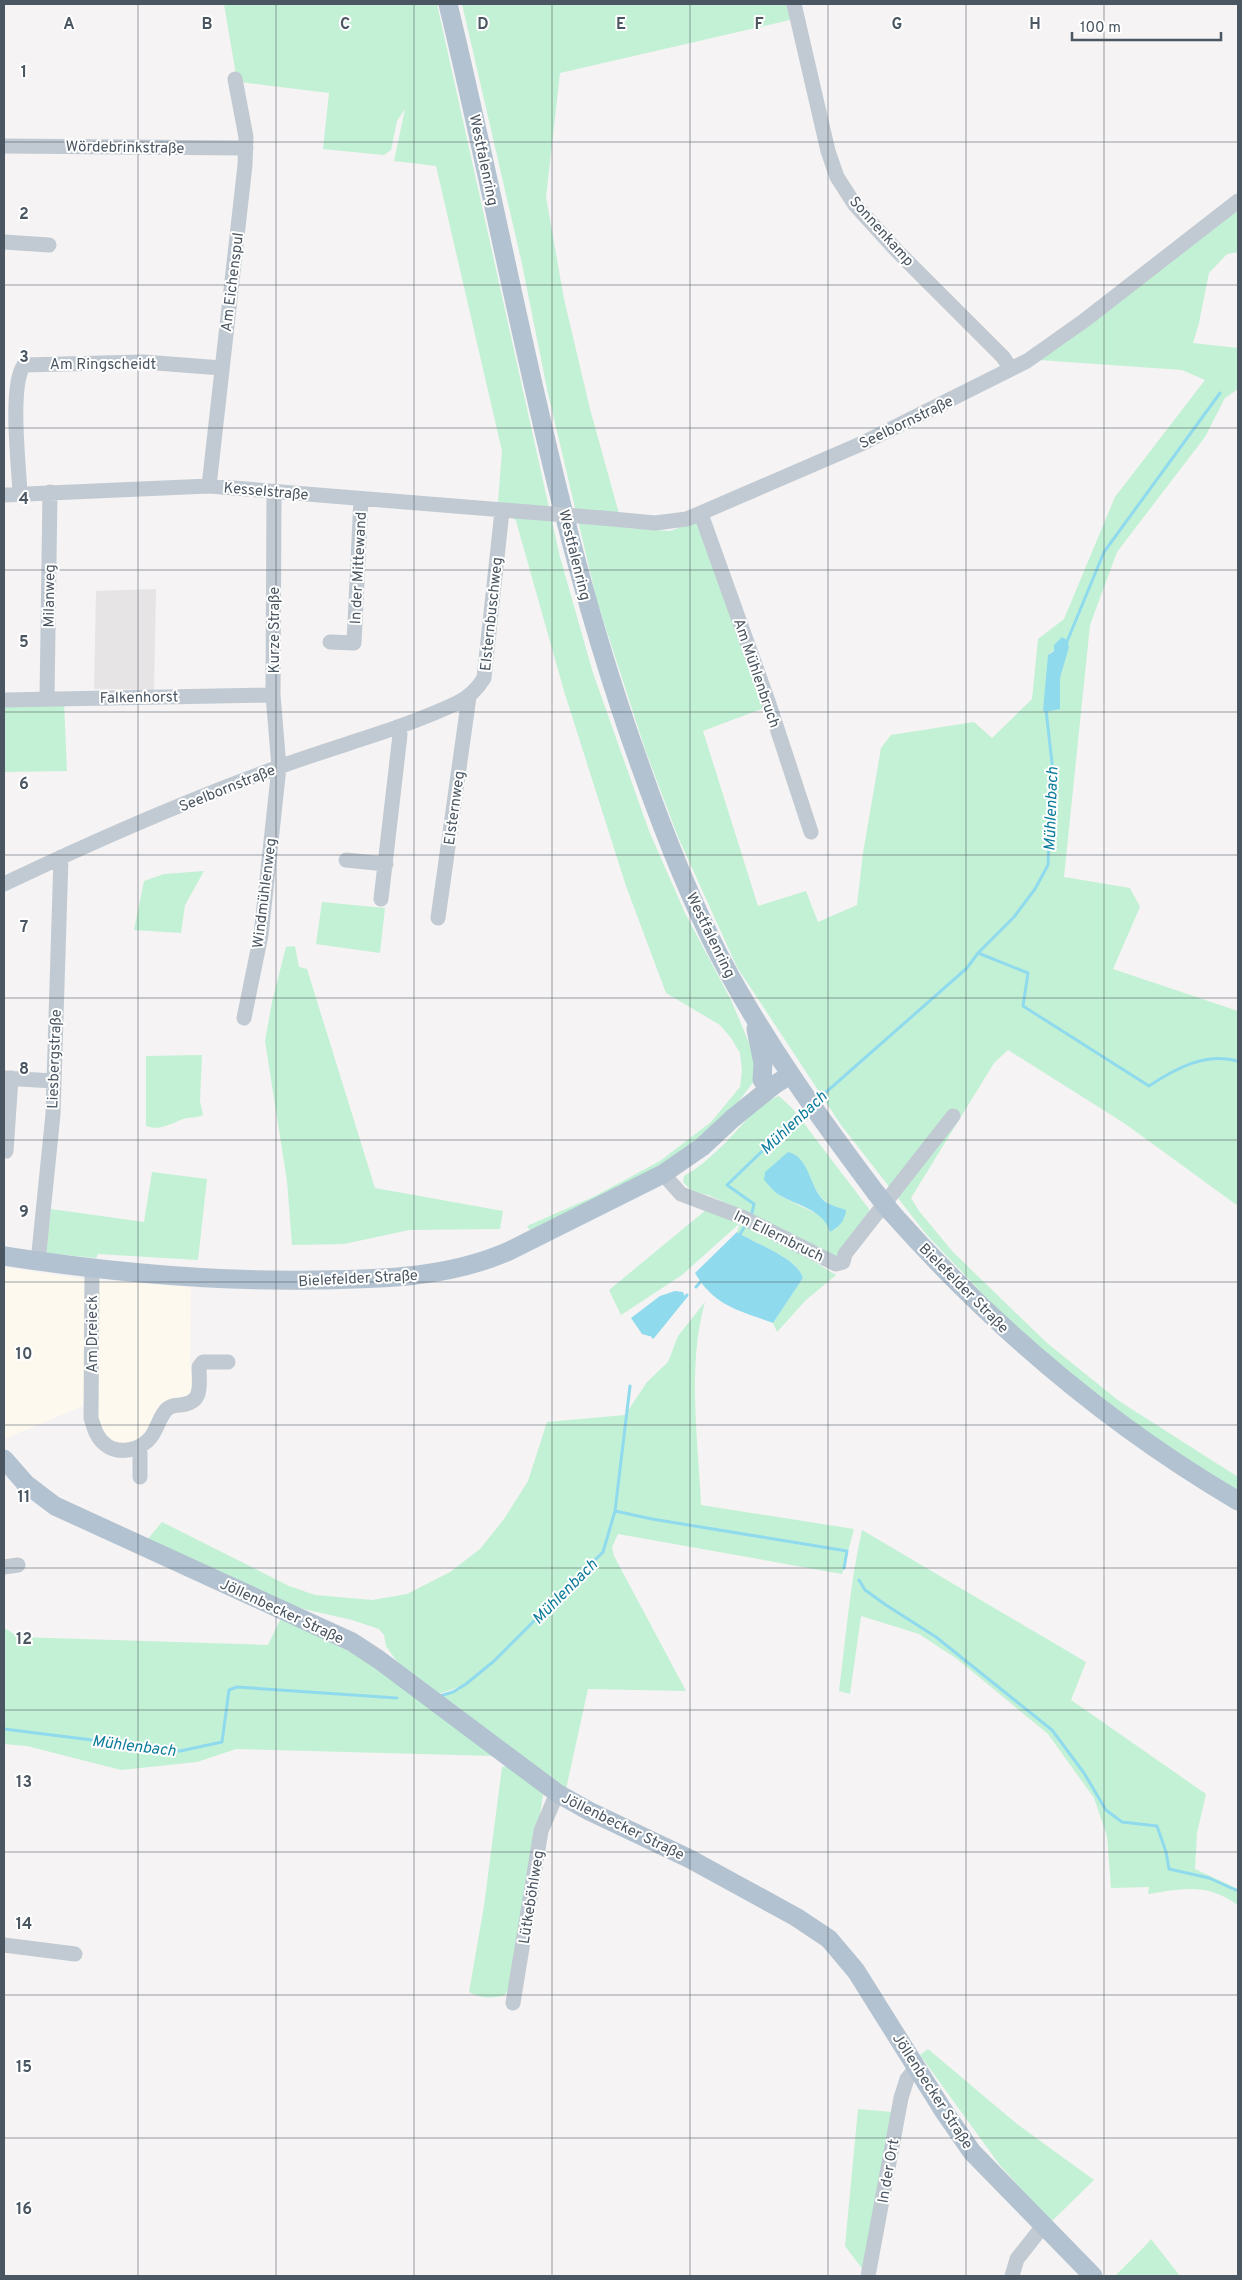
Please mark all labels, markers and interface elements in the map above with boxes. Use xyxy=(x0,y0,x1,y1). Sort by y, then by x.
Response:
scale bar xyxy=(1072,10,1221,42)
text: A xyxy=(63,15,75,35)
text: B xyxy=(201,15,213,35)
text: C xyxy=(340,15,350,35)
text: D xyxy=(477,15,489,35)
text: E xyxy=(616,15,626,35)
text: F xyxy=(754,15,764,35)
text: G xyxy=(892,15,902,35)
text: H xyxy=(1029,15,1041,35)
text: 100 m xyxy=(1080,19,1121,38)
text: 1 xyxy=(21,63,27,83)
street label: Westfalenring xyxy=(464,113,501,208)
street label: Wördebrinkstraße xyxy=(65,138,184,159)
street label: Sonnenkamp xyxy=(844,193,917,271)
text: 2 xyxy=(19,205,29,225)
street label: Am Eichenspul xyxy=(218,231,249,333)
text: 3 xyxy=(19,348,29,368)
street label: Am Ringscheidt xyxy=(50,356,156,375)
street label: Seelbornstraße xyxy=(857,392,957,454)
street label: Kesselstraße xyxy=(223,479,309,506)
text: 4 xyxy=(19,490,29,510)
street label: Westfalenring xyxy=(553,508,594,603)
street label: In der Mittewand xyxy=(347,511,372,625)
street label: Elsternbuschweg xyxy=(477,556,508,672)
street label: Milanweg xyxy=(40,564,61,628)
street label: Kurze Straße xyxy=(266,587,285,673)
street label: Am Mühlenbruch xyxy=(728,616,783,731)
text: 5 xyxy=(19,633,29,653)
street label: Falkenhorst xyxy=(100,688,178,709)
street label: Seelbornstraße xyxy=(177,761,278,817)
water label: Mühlenbach xyxy=(1041,766,1063,852)
street label: Elsternweg xyxy=(441,770,470,847)
text: 6 xyxy=(19,775,29,795)
street label: Windmühlenweg xyxy=(249,837,282,949)
street label: Westfalenring xyxy=(681,890,739,982)
text: 7 xyxy=(20,918,28,938)
street label: Liesbergstraße xyxy=(44,1009,67,1109)
text: 8 xyxy=(19,1060,29,1080)
water label: Mühlenbach xyxy=(757,1087,832,1160)
text: 9 xyxy=(19,1203,29,1223)
street label: Im Ellernbruch xyxy=(730,1207,827,1267)
street label: Bielefelder Straße xyxy=(914,1240,1012,1338)
street label: Bielefelder Straße xyxy=(298,1267,418,1292)
street label: Am Dreieck xyxy=(84,1295,103,1373)
text: 10 xyxy=(16,1345,32,1365)
text: 11 xyxy=(18,1488,30,1508)
water label: Mühlenbach xyxy=(529,1555,603,1629)
street label: Jöllenbecker Straße xyxy=(216,1575,346,1649)
text: 12 xyxy=(16,1630,32,1650)
water label: Mühlenbach xyxy=(91,1732,177,1762)
text: 13 xyxy=(16,1773,32,1793)
street label: Jöllenbecker Straße xyxy=(558,1789,687,1865)
street label: Lütkeböhlweg xyxy=(516,1849,549,1945)
text: 14 xyxy=(16,1915,32,1935)
street label: Jöllenbecker Straße xyxy=(887,2030,976,2153)
text: 15 xyxy=(16,2058,32,2078)
street label: In der Ort xyxy=(874,2138,904,2205)
text: 16 xyxy=(16,2200,32,2220)

